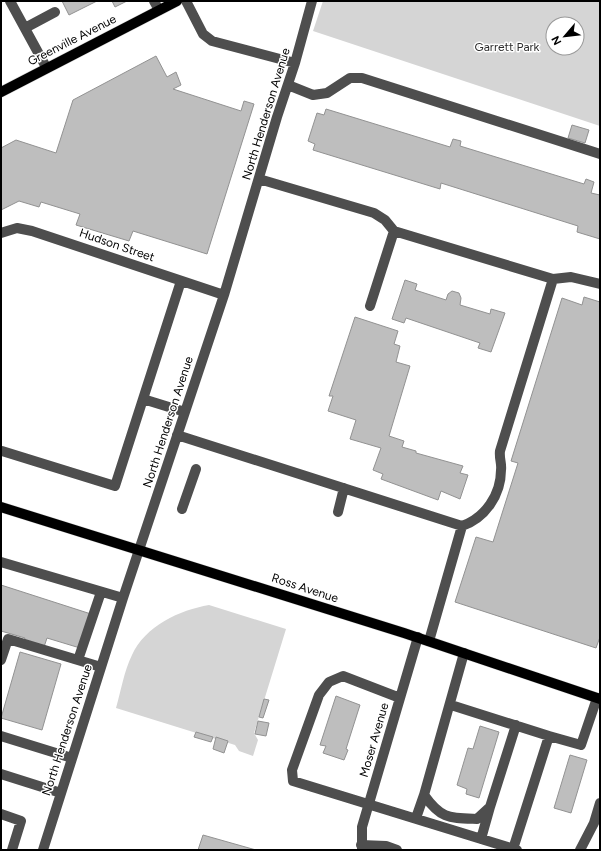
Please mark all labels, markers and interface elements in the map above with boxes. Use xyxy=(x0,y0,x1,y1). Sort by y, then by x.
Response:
street label: Greenville Avenue xyxy=(25,11,119,68)
north arrow xyxy=(545,16,585,56)
text: N xyxy=(549,34,564,47)
park label: Garrett Park xyxy=(475,40,540,54)
street label: North Henderson Avenue xyxy=(239,46,293,182)
street label: Hudson Street xyxy=(78,226,157,265)
street label: North Henderson Avenue xyxy=(140,354,196,489)
street label: Ross Avenue xyxy=(270,571,340,605)
street label: North Henderson Avenue xyxy=(39,662,95,797)
street label: Moser Avenue xyxy=(357,701,391,779)

